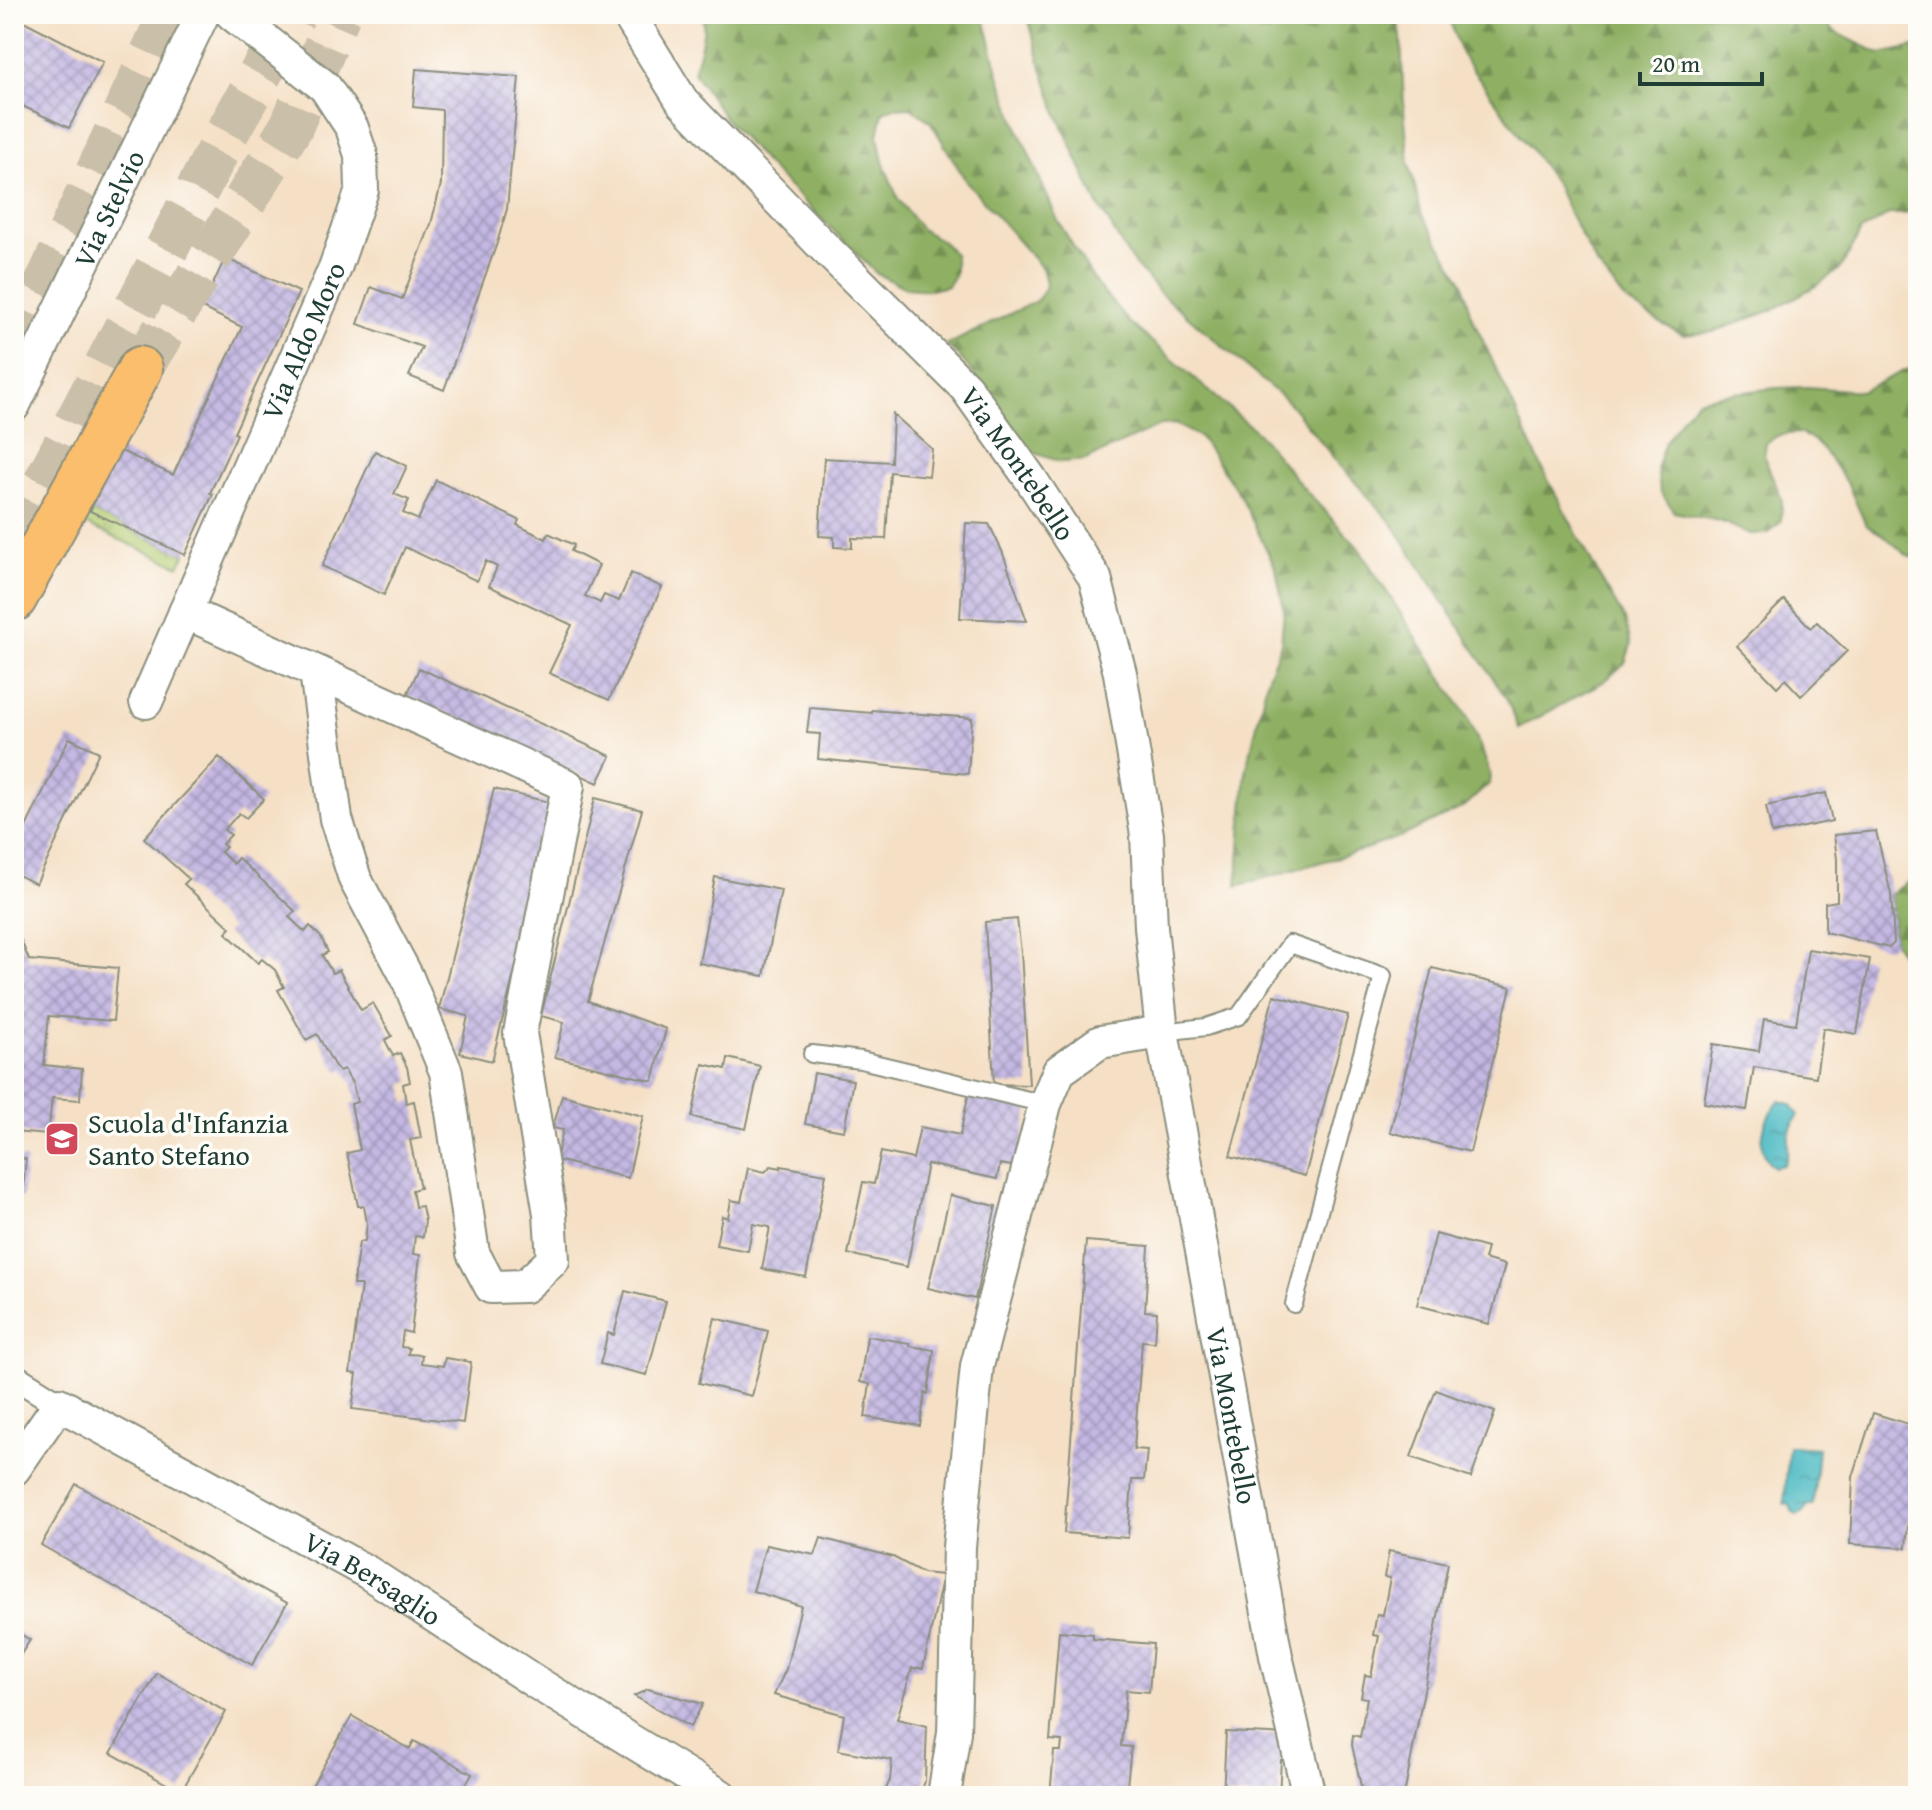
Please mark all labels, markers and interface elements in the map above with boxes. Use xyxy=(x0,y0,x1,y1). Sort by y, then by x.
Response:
scale bar xyxy=(1640,36,1762,86)
text: 20 m xyxy=(1652,46,1700,81)
street label: Via Stelvio xyxy=(62,143,154,274)
street label: Via Aldo Moro xyxy=(250,255,355,426)
street label: Via Montebello xyxy=(951,378,1086,548)
place label: Scuola d'Infanzia Santo Stefano xyxy=(88,1102,289,1175)
school or university icon: Scuola d'Infanzia Santo Stefano xyxy=(43,1120,81,1158)
street label: Via Montebello xyxy=(1196,1324,1269,1507)
street label: Via Bersaglio xyxy=(297,1520,450,1635)

